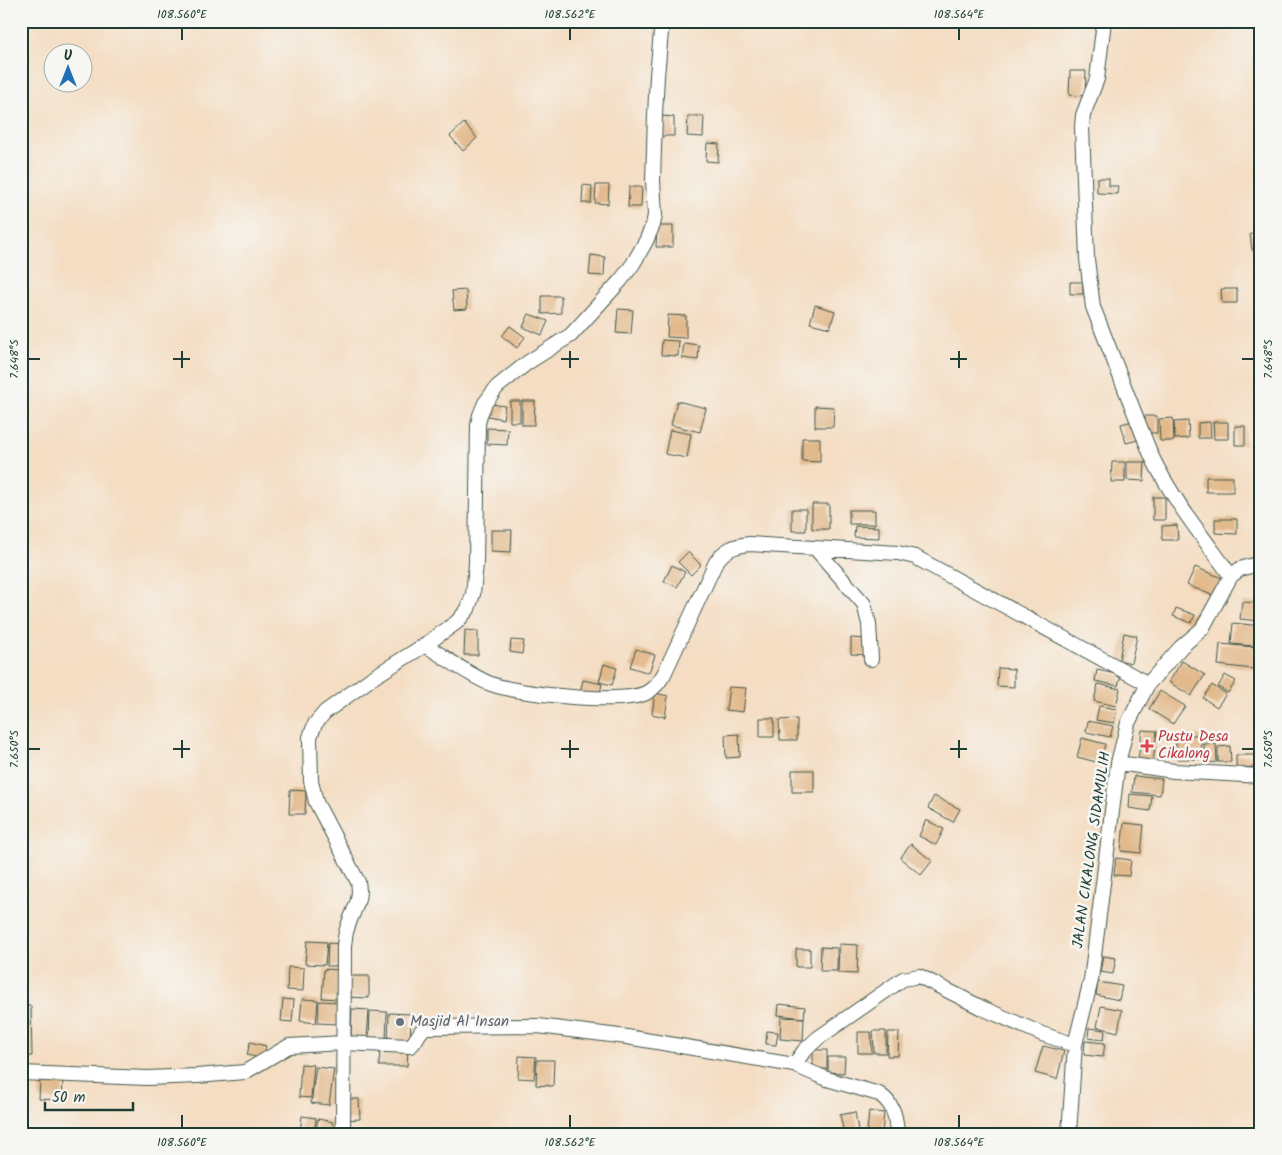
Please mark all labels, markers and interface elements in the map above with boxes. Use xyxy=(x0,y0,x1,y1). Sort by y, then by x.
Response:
text: 108.560°E xyxy=(157,5,208,24)
text: 108.562°E xyxy=(544,5,596,24)
text: 108.564°E xyxy=(934,5,985,24)
north arrow xyxy=(42,42,92,92)
text: U xyxy=(64,45,73,67)
text: 7.648°S xyxy=(5,339,24,379)
text: 7.648°S xyxy=(1259,339,1278,379)
place label: Pustu Desa Cikalong xyxy=(1158,725,1229,766)
text: 7.650°S xyxy=(5,729,24,768)
text: 7.650°S xyxy=(1259,729,1278,768)
marker: Pustu Desa Cikalong xyxy=(1140,739,1154,753)
street label: JALAN CIKALONG SIDAMULIH xyxy=(1066,750,1118,950)
place label: Masjid Al Insan xyxy=(410,1010,509,1034)
marker: Masjid Al Insan xyxy=(394,1016,406,1028)
scale bar xyxy=(45,1080,132,1112)
text: 50 m xyxy=(52,1086,86,1110)
text: 108.560°E xyxy=(157,1133,208,1152)
text: 108.562°E xyxy=(544,1133,596,1152)
text: 108.564°E xyxy=(934,1133,985,1152)

